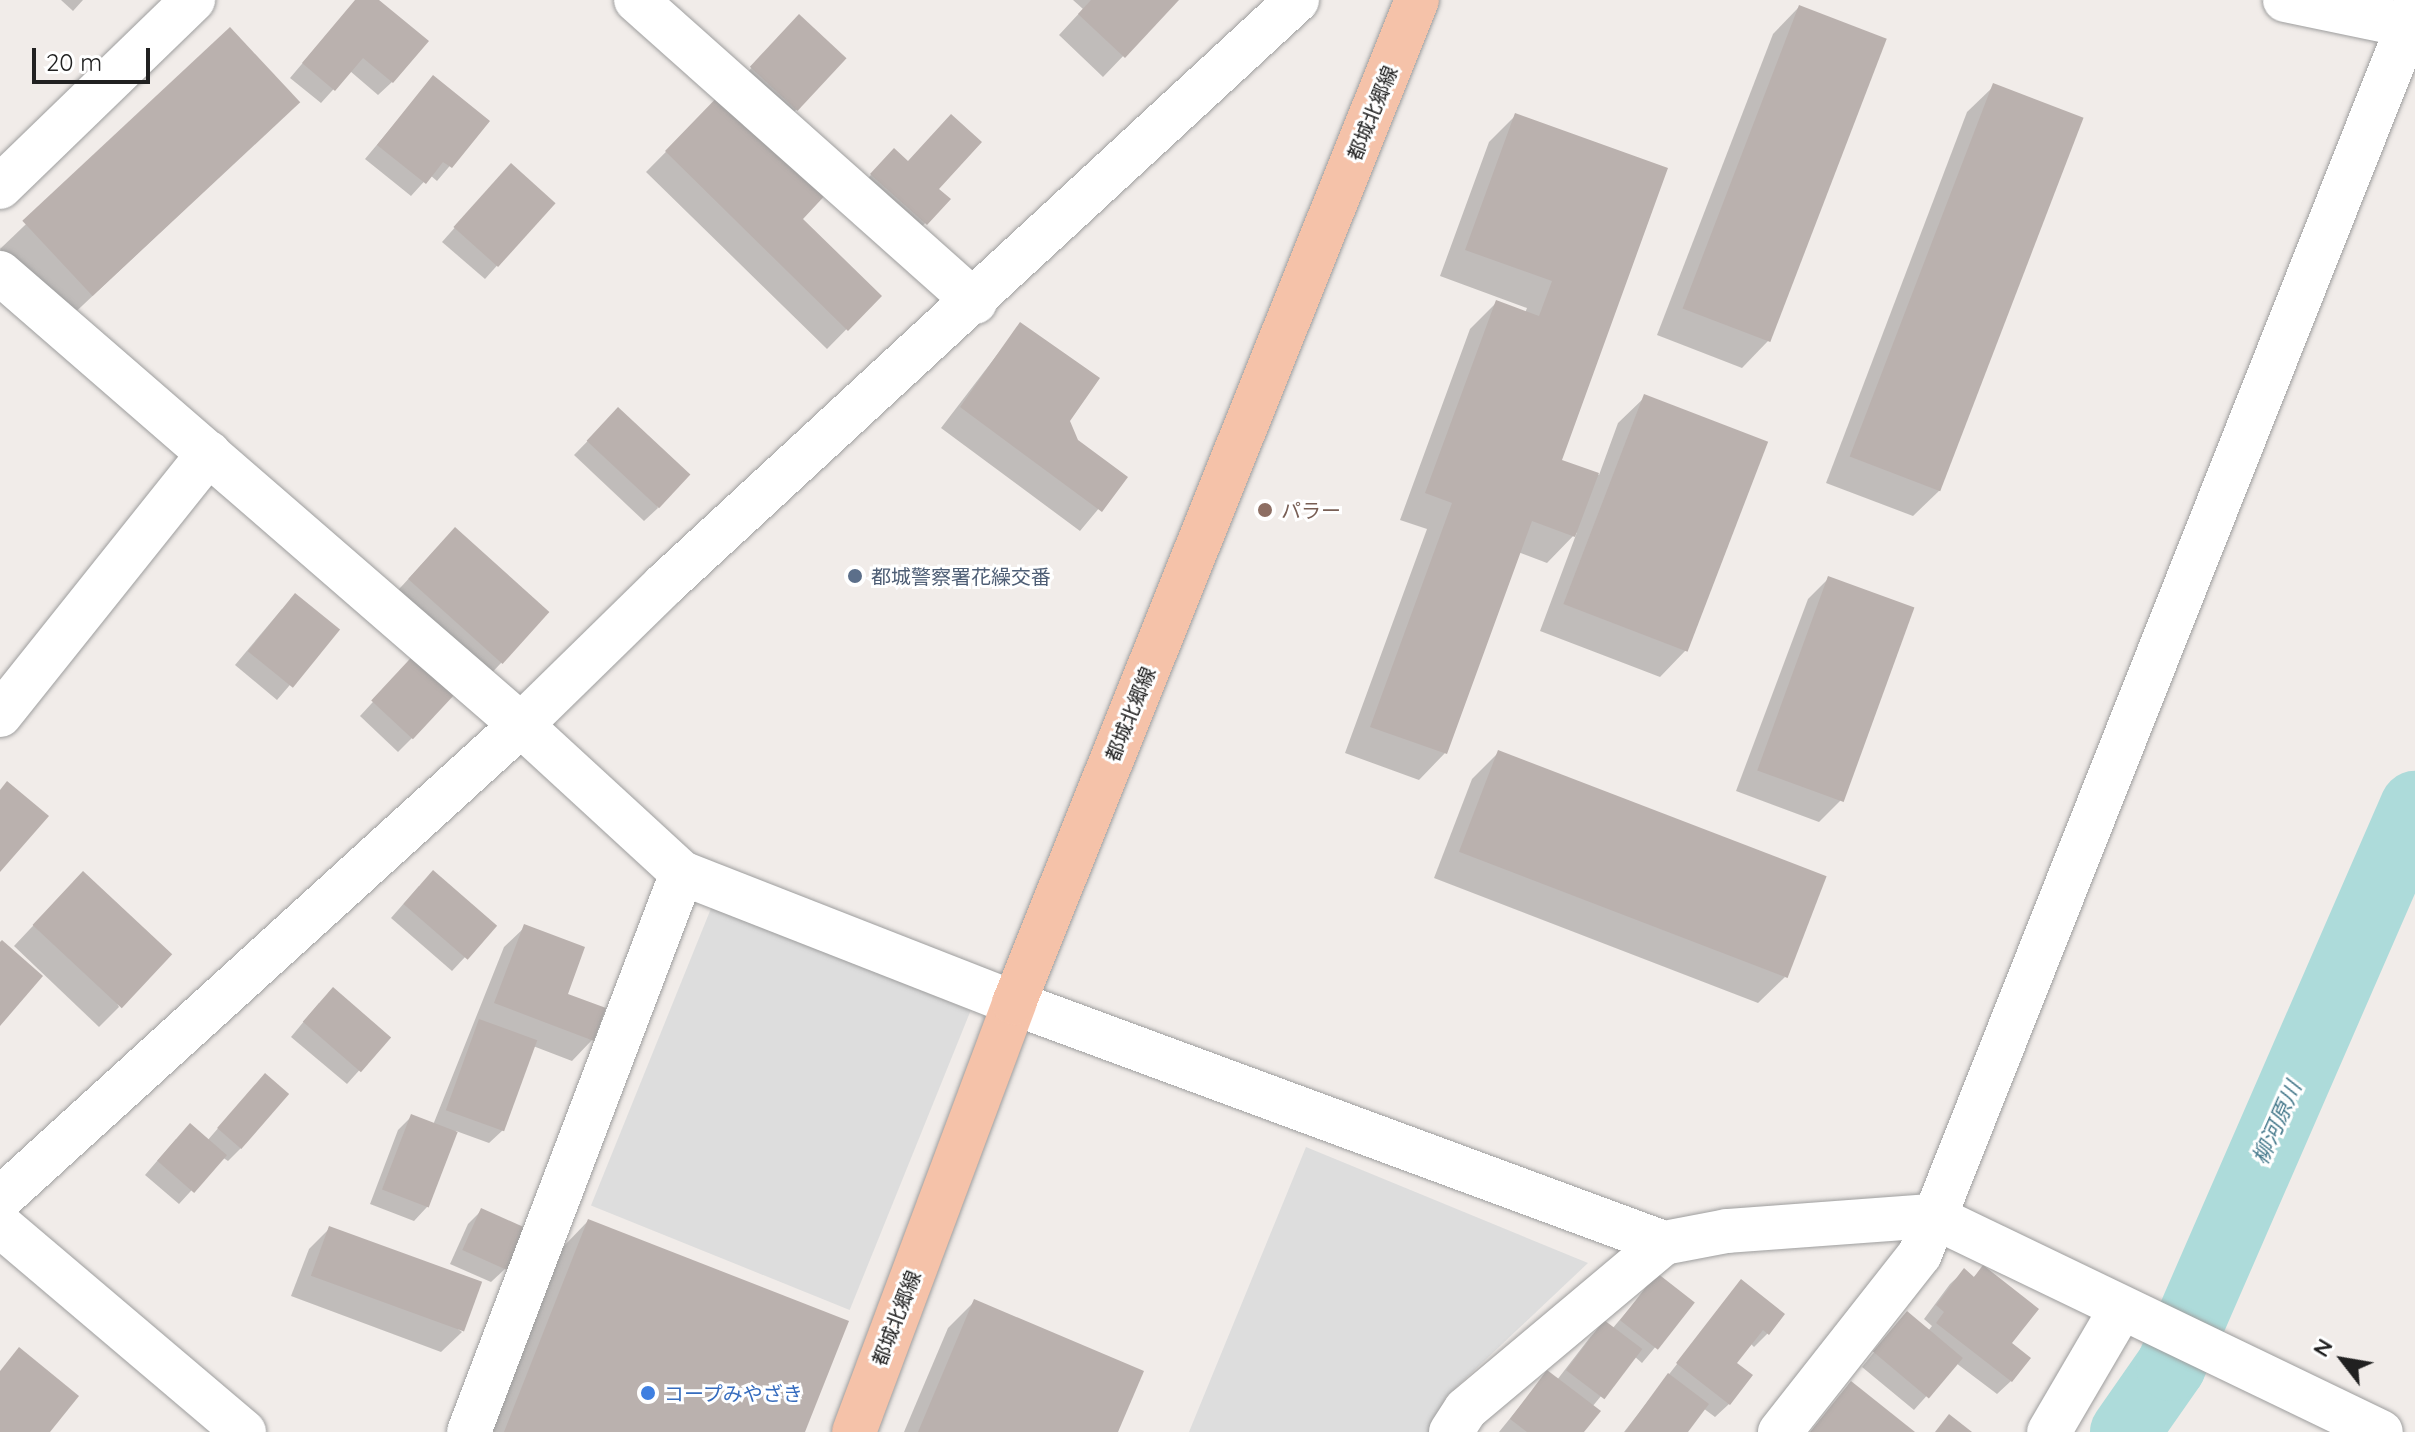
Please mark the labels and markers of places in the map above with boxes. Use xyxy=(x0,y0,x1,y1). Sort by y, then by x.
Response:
place label: パラー xyxy=(1281,498,1341,522)
marker: パラー xyxy=(1256,501,1274,519)
place label: 都城警察署花繰交番 xyxy=(871,564,1051,588)
marker: 都城警察署花繰交番 xyxy=(846,567,864,585)
place label: コープみやざき xyxy=(664,1381,804,1405)
marker: コープみやざき xyxy=(639,1384,657,1402)

